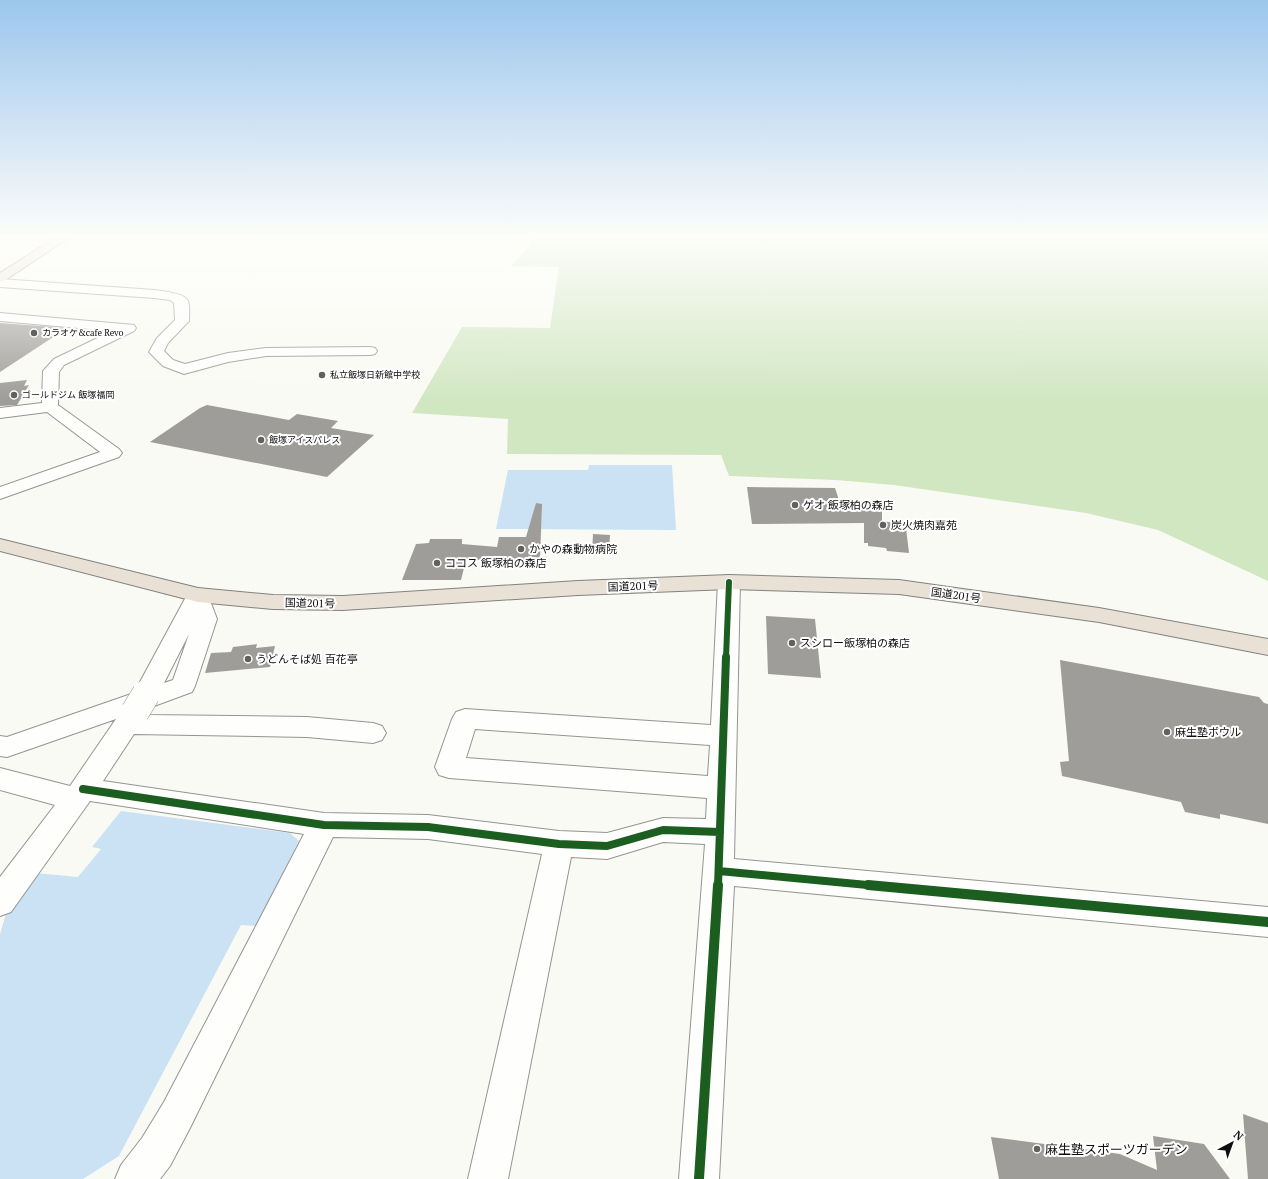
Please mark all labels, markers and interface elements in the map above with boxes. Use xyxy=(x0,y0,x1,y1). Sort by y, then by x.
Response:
place label: カラオケ&cafe Revo xyxy=(42,327,124,339)
marker: カラオケ&cafe Revo xyxy=(29,328,39,338)
place label: 私立飯塚日新館中学校 xyxy=(330,369,420,381)
marker: 私立飯塚日新館中学校 xyxy=(317,370,327,380)
place label: ゴールドジム 飯塚福岡 xyxy=(22,389,114,401)
marker: ゴールドジム 飯塚福岡 xyxy=(9,390,19,400)
place label: 飯塚アイスパレス xyxy=(269,434,340,446)
marker: 飯塚アイスパレス xyxy=(256,435,266,445)
place label: ゲオ 飯塚柏の森店 xyxy=(803,498,894,512)
marker: ゲオ 飯塚柏の森店 xyxy=(790,500,800,510)
place label: 炭火焼肉嘉苑 xyxy=(891,518,957,532)
marker: 炭火焼肉嘉苑 xyxy=(878,520,888,530)
place label: かやの森動物病院 xyxy=(529,542,617,556)
marker: かやの森動物病院 xyxy=(516,544,526,554)
place label: ココス 飯塚柏の森店 xyxy=(445,556,547,570)
marker: ココス 飯塚柏の森店 xyxy=(432,558,442,568)
street label: 国道201号 xyxy=(607,578,659,594)
street label: 国道201号 xyxy=(930,585,982,605)
street label: 国道201号 xyxy=(285,596,335,610)
place label: スシロー飯塚柏の森店 xyxy=(800,636,910,650)
marker: スシロー飯塚柏の森店 xyxy=(787,638,797,648)
place label: うどんそば処 百花亭 xyxy=(256,652,358,666)
marker: うどんそば処 百花亭 xyxy=(243,654,253,664)
place label: 麻生塾ボウル xyxy=(1175,725,1241,739)
marker: 麻生塾ボウル xyxy=(1162,727,1172,737)
north arrow xyxy=(1212,1123,1252,1163)
text: N xyxy=(1231,1127,1247,1144)
place label: 麻生塾スポーツガーデン xyxy=(1045,1140,1188,1158)
marker: 麻生塾スポーツガーデン xyxy=(1032,1144,1042,1154)

